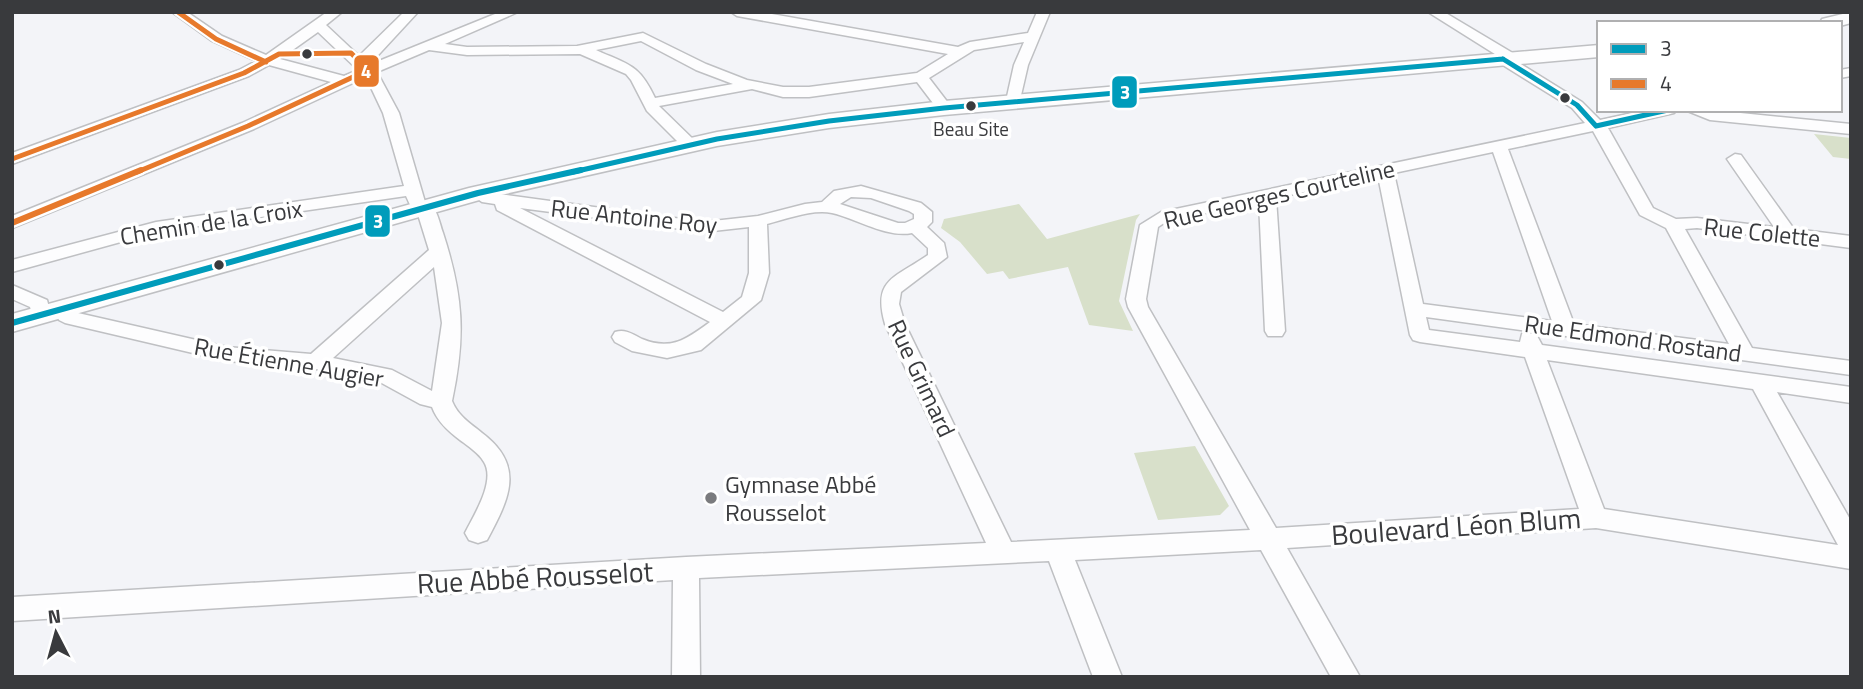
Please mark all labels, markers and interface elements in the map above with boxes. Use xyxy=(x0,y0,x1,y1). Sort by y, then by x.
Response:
legend xyxy=(1597,21,1842,112)
text: 3 xyxy=(1660,32,1672,64)
unlabelled marker xyxy=(300,47,314,61)
line badge: 4 xyxy=(353,54,380,88)
text: 4 xyxy=(361,56,371,85)
text: 4 xyxy=(1660,67,1672,99)
line badge: 3 xyxy=(1111,75,1138,109)
text: 3 xyxy=(1120,77,1130,106)
unlabelled marker xyxy=(1558,91,1572,105)
marker: Beau Site xyxy=(964,99,978,113)
place label: Beau Site xyxy=(933,114,1009,143)
street label: Rue Georges Courteline xyxy=(1160,150,1398,238)
street label: Rue Antoine Roy xyxy=(549,189,719,243)
street label: Chemin de la Croix xyxy=(117,190,305,254)
line badge: 3 xyxy=(364,204,391,238)
text: 3 xyxy=(373,206,383,235)
street label: Rue Colette xyxy=(1702,208,1822,256)
unlabelled marker xyxy=(212,258,226,272)
street label: Rue Edmond Rostand xyxy=(1522,305,1744,371)
street label: Rue Grimard xyxy=(879,313,965,443)
street label: Rue Étienne Augier xyxy=(191,328,387,396)
place label: Gymnase Abbé Rousselot xyxy=(725,466,876,530)
marker: Gymnase Abbé Rousselot xyxy=(703,490,719,506)
street label: Boulevard Léon Blum xyxy=(1330,496,1582,556)
street label: Rue Abbé Rousselot xyxy=(416,549,654,605)
north arrow xyxy=(21,598,91,668)
text: N xyxy=(46,600,62,631)

